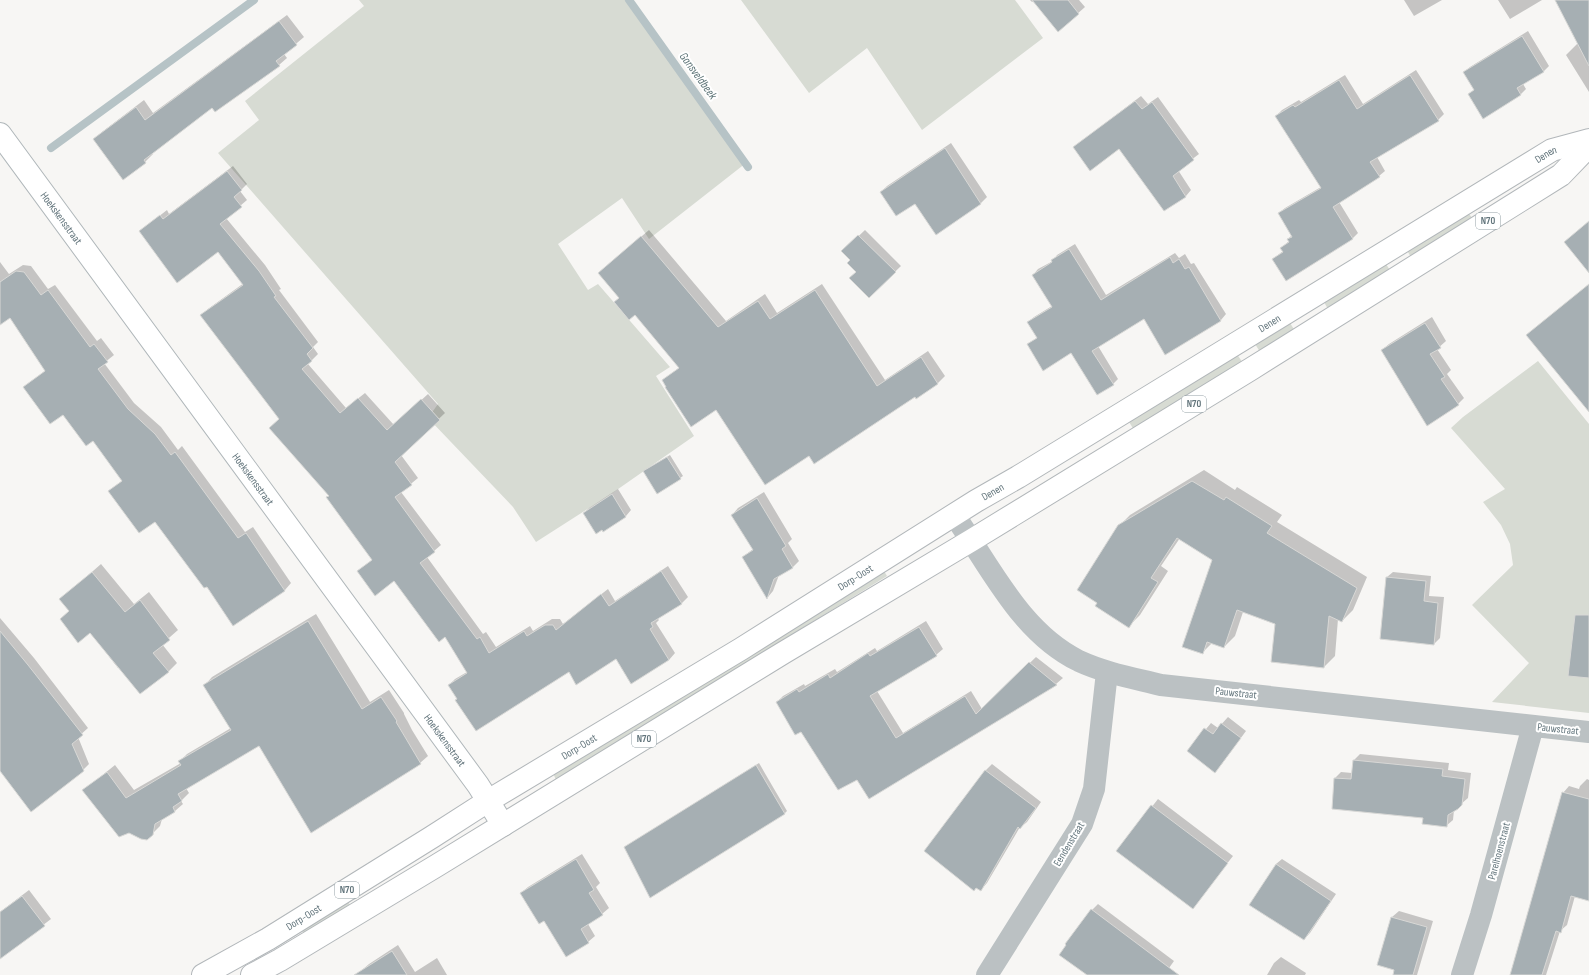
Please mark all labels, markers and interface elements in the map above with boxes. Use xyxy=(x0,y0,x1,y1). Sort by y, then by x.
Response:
water label: Gansveldbeek xyxy=(676,49,720,103)
street label: Denen xyxy=(1532,142,1558,166)
street label: Hoekskensstraat xyxy=(38,189,85,247)
road number: N70 xyxy=(1476,213,1500,229)
street label: Denen xyxy=(1256,311,1283,335)
road number: N70 xyxy=(1182,396,1206,412)
street label: Hoekskensstraat xyxy=(230,450,277,508)
street label: Denen xyxy=(979,480,1006,503)
street label: Dorp-Oost xyxy=(835,561,876,593)
street label: Pauwstraat xyxy=(1215,684,1258,702)
street label: Hoekskensstraat xyxy=(422,711,469,769)
street label: Pauwstraat xyxy=(1537,720,1580,738)
street label: Dorp-Oost xyxy=(559,730,600,762)
road number: N70 xyxy=(632,731,656,747)
street label: Eendenstraat xyxy=(1051,819,1088,869)
street label: Parelhoenstraat xyxy=(1485,820,1513,881)
road number: N70 xyxy=(335,882,359,898)
street label: Dorp-Oost xyxy=(283,901,324,933)

